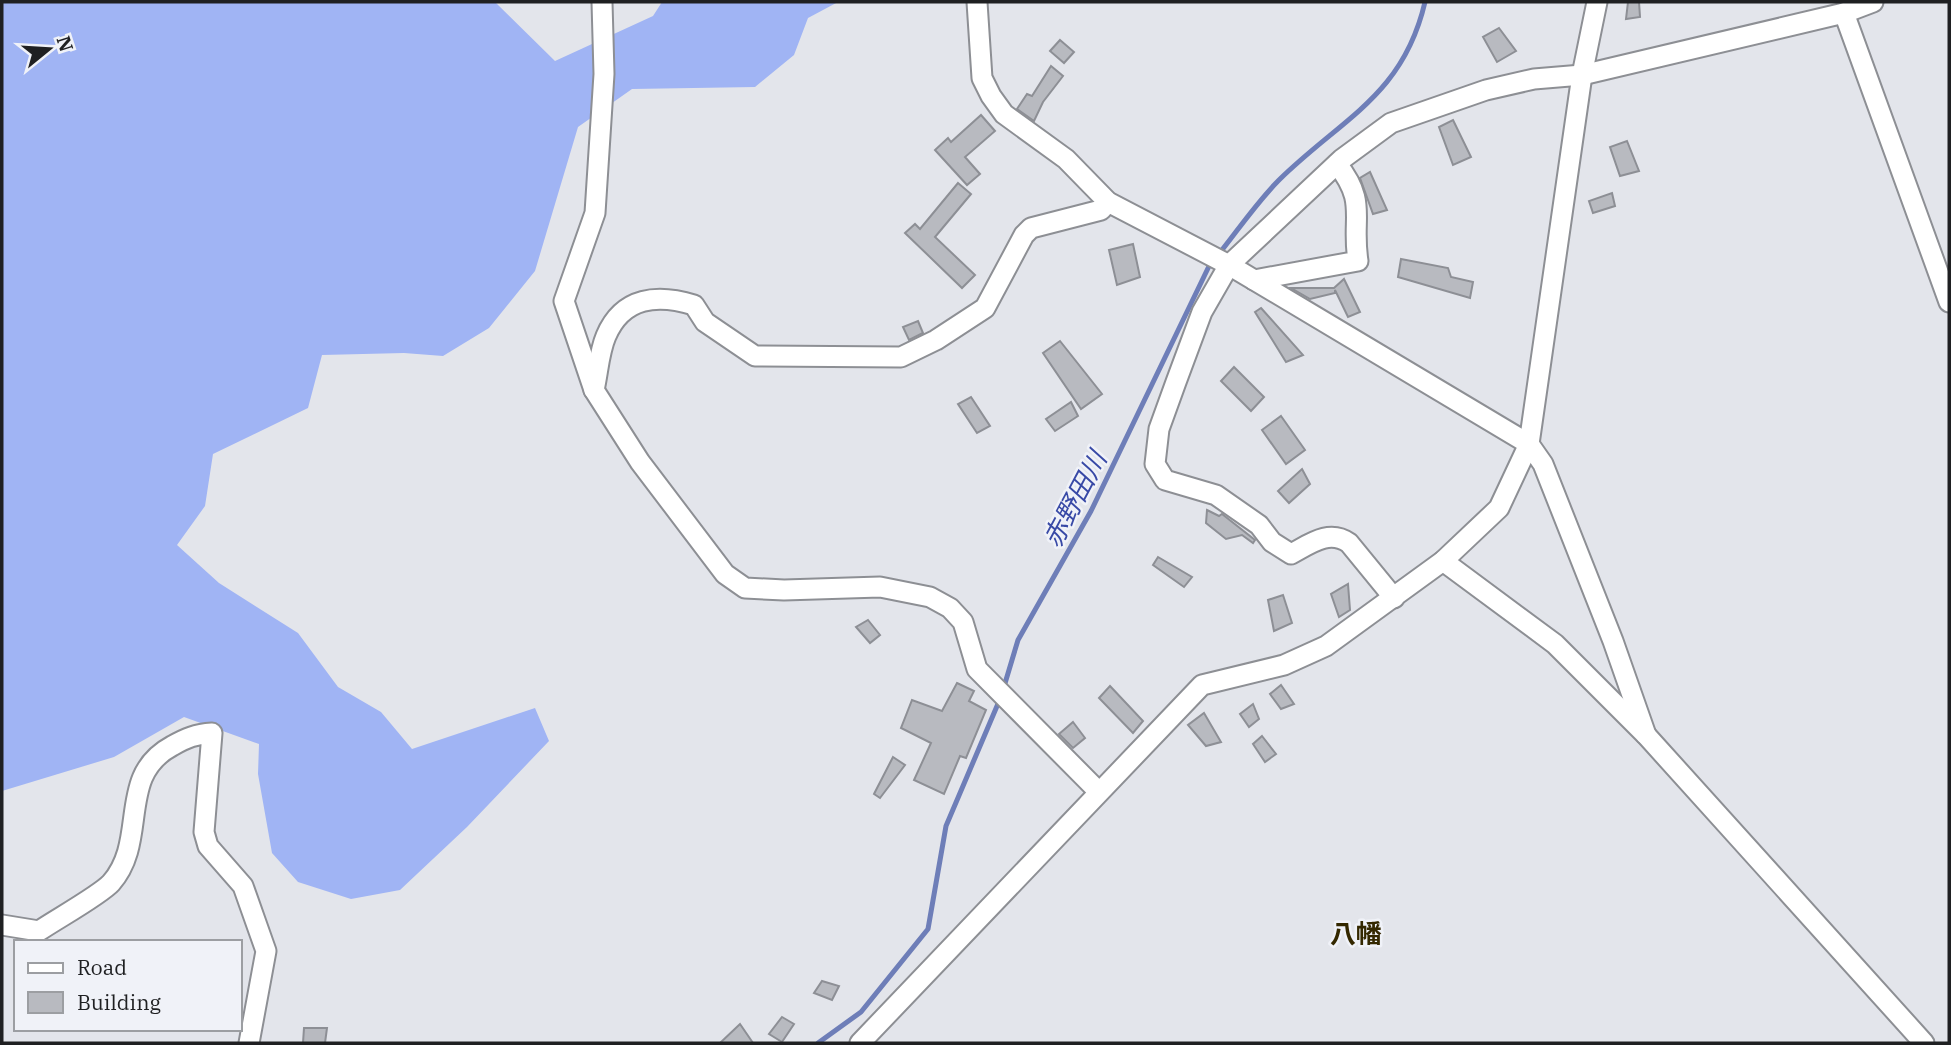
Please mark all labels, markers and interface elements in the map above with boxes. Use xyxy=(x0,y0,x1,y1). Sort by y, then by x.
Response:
north arrow xyxy=(14,14,84,84)
text: N xyxy=(51,33,79,55)
water label: 赤野田川 xyxy=(1035,442,1115,553)
district label: 八幡 xyxy=(1330,916,1382,950)
legend xyxy=(14,940,242,1031)
text: Road xyxy=(77,953,127,981)
text: Building xyxy=(77,988,162,1016)

